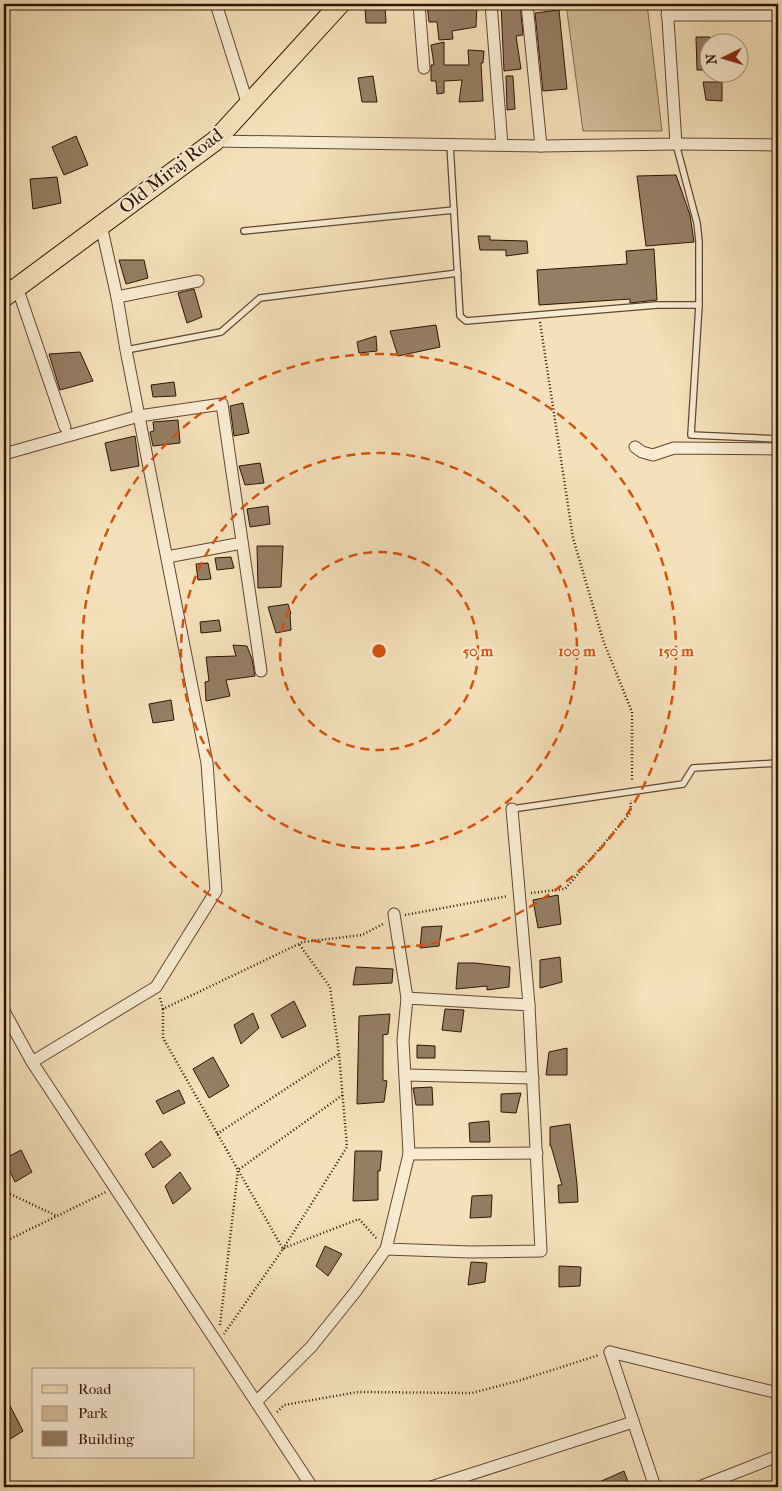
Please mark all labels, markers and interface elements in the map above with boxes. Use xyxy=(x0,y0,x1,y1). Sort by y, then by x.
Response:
north arrow xyxy=(700,32,750,82)
text: N xyxy=(703,53,720,65)
street label: Old Miraj Road xyxy=(115,123,228,218)
centre of rings xyxy=(370,642,388,660)
text: 50 m xyxy=(463,642,494,660)
text: 100 m xyxy=(558,642,596,660)
text: 150 m xyxy=(658,642,694,660)
legend xyxy=(32,1368,195,1458)
text: Road xyxy=(78,1380,112,1398)
text: Park xyxy=(78,1404,108,1422)
text: Building xyxy=(78,1430,135,1448)

